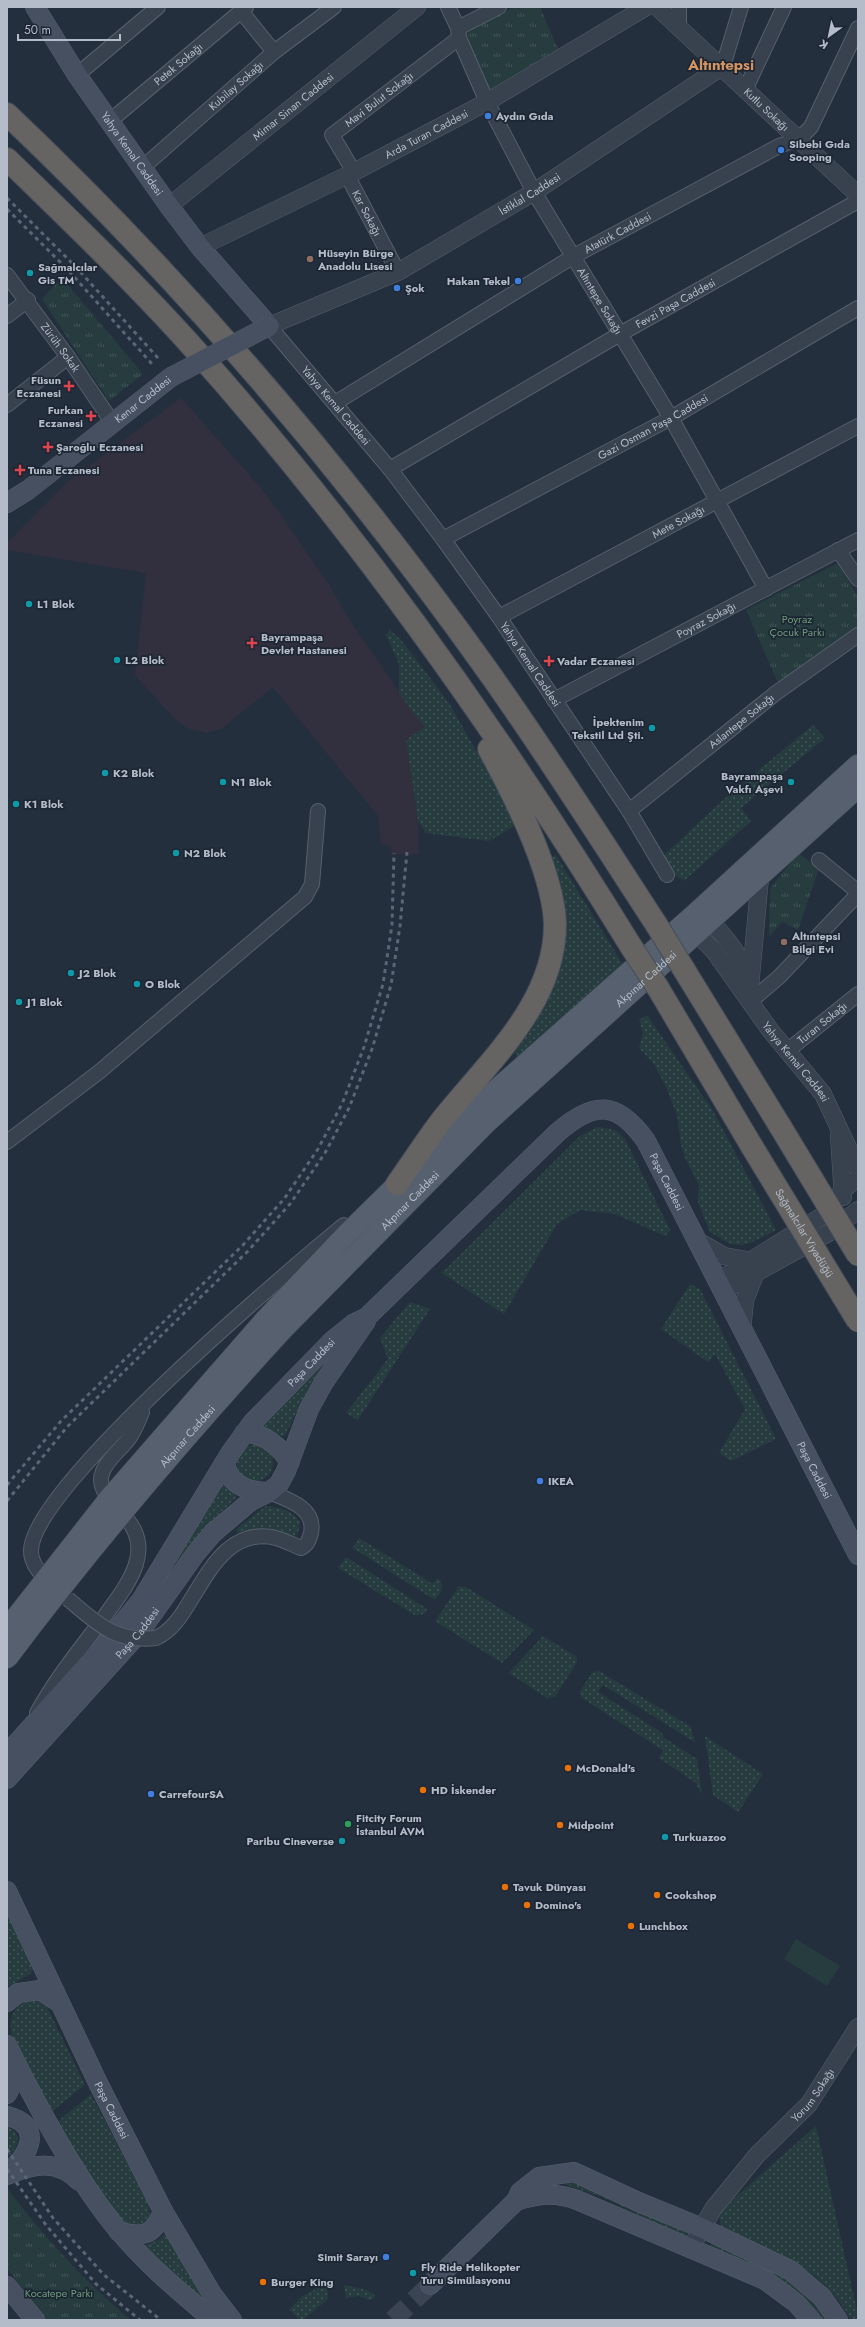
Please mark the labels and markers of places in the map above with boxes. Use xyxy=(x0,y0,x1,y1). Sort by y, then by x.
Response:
place label: Aydın Gıda xyxy=(495,108,553,124)
marker: Aydın Gıda xyxy=(483,111,493,121)
place label: Sibebi Gıda Sooping xyxy=(789,136,850,165)
marker: Sibebi Gıda Sooping xyxy=(776,145,786,155)
place label: Hüseyin Bürge Anadolu Lisesi xyxy=(317,245,394,274)
marker: Hüseyin Bürge Anadolu Lisesi xyxy=(305,254,315,264)
place label: Sağmalcılar Gis TM xyxy=(38,259,98,288)
marker: Sağmalcılar Gis TM xyxy=(25,268,35,278)
place label: Hakan Tekel xyxy=(447,273,510,289)
marker: Hakan Tekel xyxy=(513,276,523,286)
place label: Şok xyxy=(405,280,425,296)
marker: Şok xyxy=(392,283,402,293)
place label: Füsun Eczanesi xyxy=(17,372,61,401)
marker: Füsun Eczanesi xyxy=(64,381,74,391)
place label: Furkan Eczanesi xyxy=(39,402,83,431)
marker: Furkan Eczanesi xyxy=(86,411,96,421)
place label: Şaroğlu Eczanesi xyxy=(56,439,143,455)
marker: Şaroğlu Eczanesi xyxy=(43,442,53,452)
place label: Tuna Eczanesi xyxy=(28,462,100,478)
marker: Tuna Eczanesi xyxy=(15,465,25,475)
place label: L1 Blok xyxy=(37,596,75,612)
marker: L1 Blok xyxy=(24,599,34,609)
place label: Bayrampaşa Devlet Hastanesi xyxy=(261,629,347,658)
marker: Bayrampaşa Devlet Hastanesi xyxy=(246,637,258,649)
place label: L2 Blok xyxy=(125,652,165,668)
place label: Vadar Eczanesi xyxy=(556,653,635,669)
marker: L2 Blok xyxy=(112,655,122,665)
marker: Vadar Eczanesi xyxy=(544,656,554,666)
place label: İpektenim Tekstil Ltd Şti. xyxy=(572,714,644,743)
marker: İpektenim Tekstil Ltd Şti. xyxy=(647,723,657,733)
place label: K2 Blok xyxy=(113,765,155,781)
marker: K2 Blok xyxy=(100,768,110,778)
place label: Bayrampaşa Vakfı Aşevi xyxy=(721,768,783,797)
place label: N1 Blok xyxy=(231,774,272,790)
marker: N1 Blok xyxy=(218,777,228,787)
marker: Bayrampaşa Vakfı Aşevi xyxy=(786,777,796,787)
place label: K1 Blok xyxy=(24,796,64,812)
marker: K1 Blok xyxy=(11,799,21,809)
place label: N2 Blok xyxy=(184,845,227,861)
marker: N2 Blok xyxy=(171,848,181,858)
place label: Altıntepsi Bilgi Evi xyxy=(791,928,841,957)
marker: Altıntepsi Bilgi Evi xyxy=(779,937,789,947)
place label: J2 Blok xyxy=(77,965,117,981)
marker: J2 Blok xyxy=(66,968,76,978)
place label: O Blok xyxy=(145,976,181,992)
marker: O Blok xyxy=(132,979,142,989)
place label: J1 Blok xyxy=(25,994,63,1010)
marker: J1 Blok xyxy=(14,997,24,1007)
place label: IKEA xyxy=(548,1473,575,1489)
marker: IKEA xyxy=(535,1476,545,1486)
place label: McDonald's xyxy=(576,1760,635,1776)
marker: McDonald's xyxy=(563,1763,573,1773)
place label: HD İskender xyxy=(431,1782,496,1798)
marker: HD İskender xyxy=(418,1785,428,1795)
place label: CarrefourSA xyxy=(159,1786,225,1802)
marker: CarrefourSA xyxy=(146,1789,156,1799)
place label: Fitcity Forum İstanbul AVM xyxy=(356,1810,425,1839)
place label: Midpoint xyxy=(568,1817,614,1833)
marker: Fitcity Forum İstanbul AVM xyxy=(343,1819,353,1829)
marker: Midpoint xyxy=(555,1820,565,1830)
place label: Turkuazoo xyxy=(673,1829,727,1845)
marker: Turkuazoo xyxy=(660,1832,670,1842)
place label: Paribu Cineverse xyxy=(247,1833,334,1849)
marker: Paribu Cineverse xyxy=(337,1836,347,1846)
place label: Tavuk Dünyası xyxy=(513,1879,586,1895)
marker: Tavuk Dünyası xyxy=(500,1882,510,1892)
place label: Cookshop xyxy=(665,1887,717,1903)
marker: Cookshop xyxy=(652,1890,662,1900)
place label: Domino's xyxy=(535,1897,581,1913)
marker: Domino's xyxy=(522,1900,532,1910)
place label: Lunchbox xyxy=(639,1918,688,1934)
marker: Lunchbox xyxy=(626,1921,636,1931)
place label: Simit Sarayı xyxy=(317,2249,378,2265)
marker: Simit Sarayı xyxy=(381,2252,391,2262)
place label: Fly Ride Helikopter Turu Simülasyonu xyxy=(421,2259,521,2288)
marker: Fly Ride Helikopter Turu Simülasyonu xyxy=(408,2268,418,2278)
place label: Burger King xyxy=(271,2274,334,2290)
marker: Burger King xyxy=(258,2277,268,2287)

